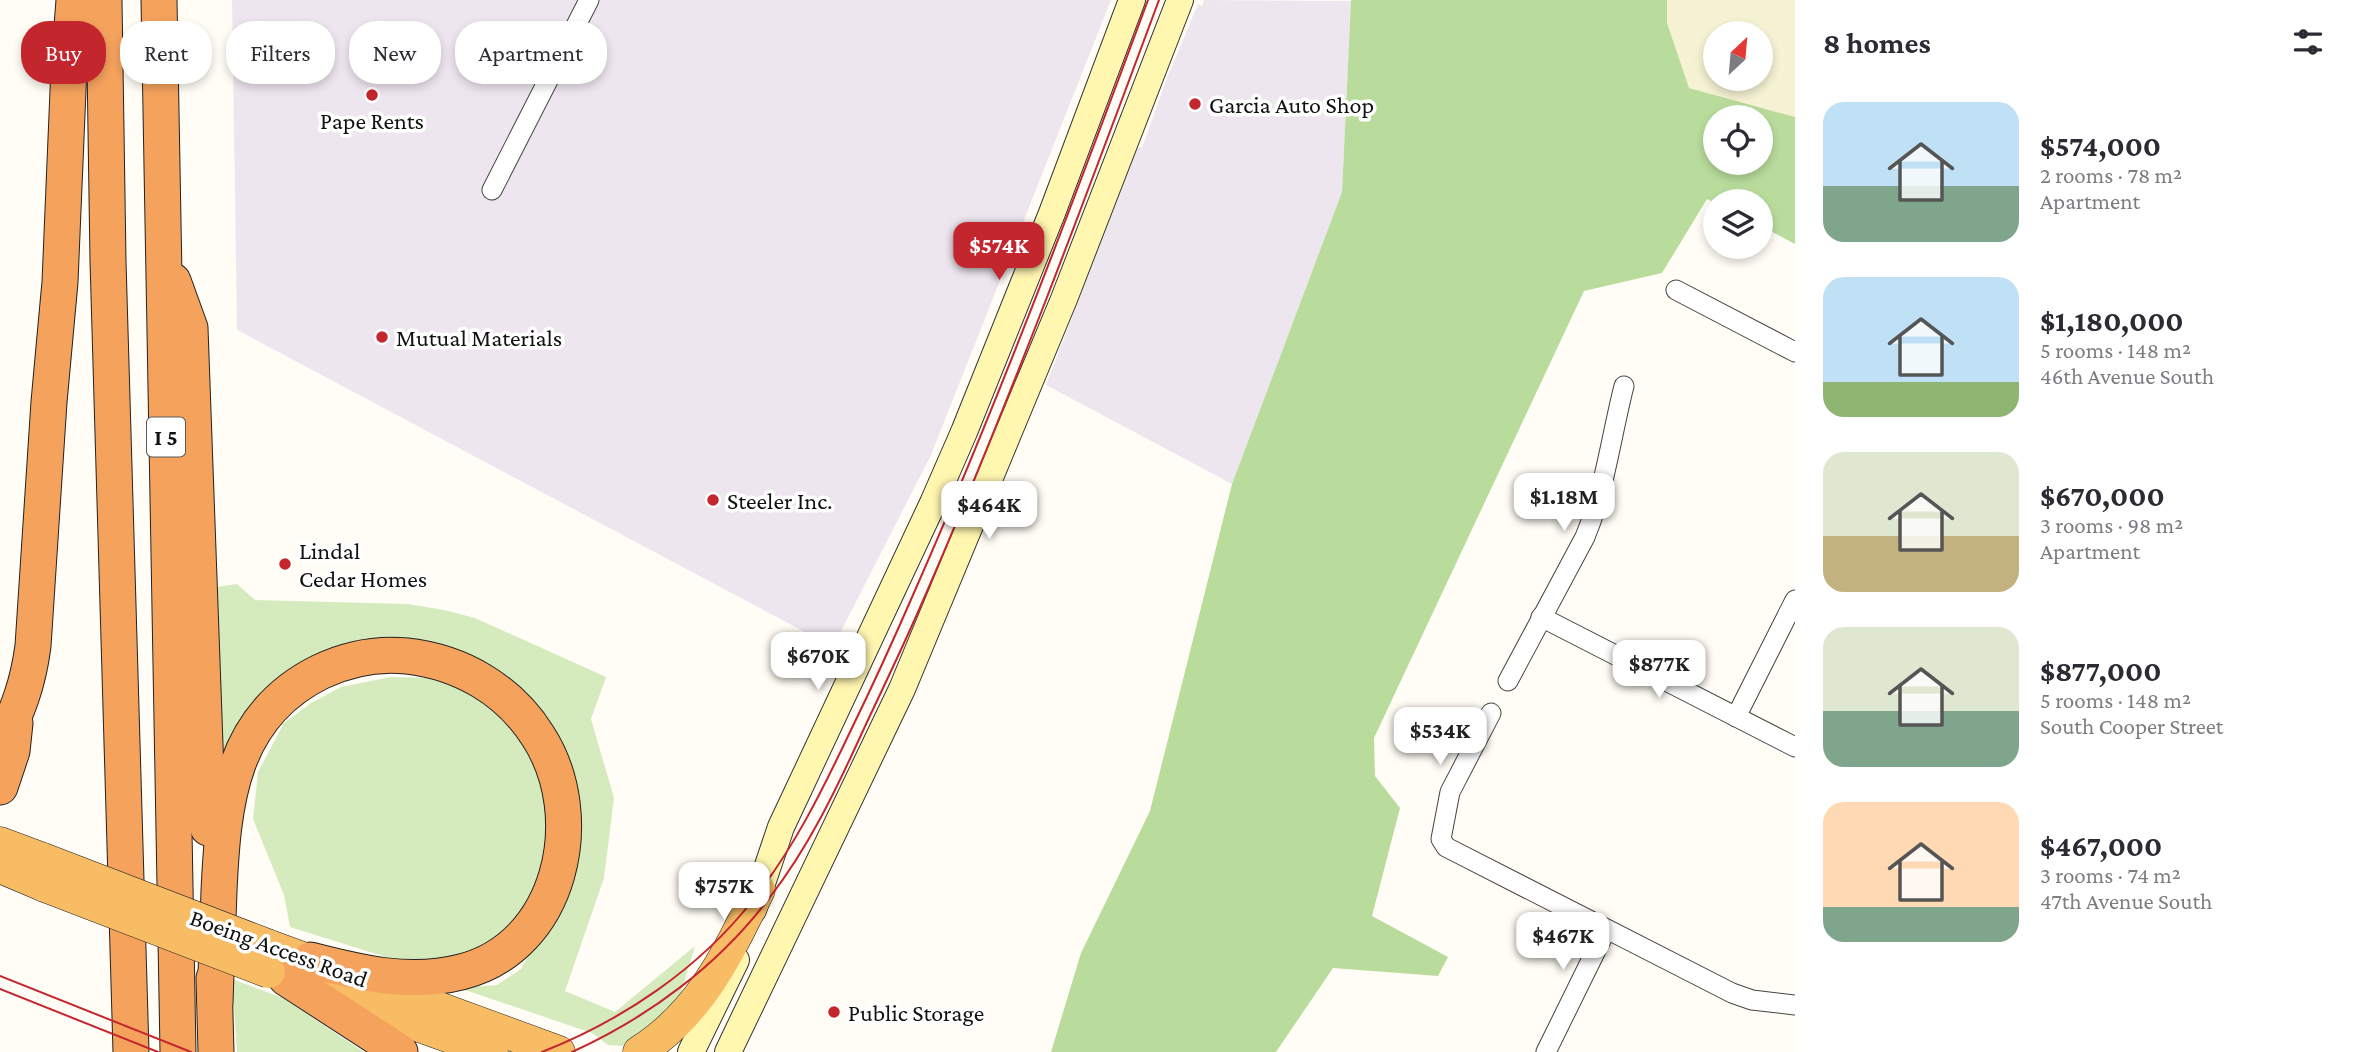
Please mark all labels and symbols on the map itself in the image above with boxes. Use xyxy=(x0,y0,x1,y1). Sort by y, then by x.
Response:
north arrow xyxy=(1703,21,1773,91)
marker: Pape Rents xyxy=(364,87,380,103)
place label: Garcia Auto Shop xyxy=(1209,91,1374,118)
marker: Garcia Auto Shop xyxy=(1187,96,1203,112)
place label: Pape Rents xyxy=(320,107,424,134)
pin: $574K xyxy=(950,222,1048,282)
place label: Mutual Materials xyxy=(396,324,562,351)
marker: Mutual Materials xyxy=(374,329,390,345)
road number: I 5 xyxy=(147,418,185,457)
pin: $1.18M xyxy=(1507,474,1621,533)
pin: $464K xyxy=(940,482,1038,541)
place label: Steeler Inc. xyxy=(727,487,833,514)
marker: Steeler Inc. xyxy=(705,492,721,508)
place label: Lindal Cedar Homes xyxy=(299,537,427,592)
marker: Lindal Cedar Homes xyxy=(277,556,293,572)
pin: $670K xyxy=(769,632,867,692)
pin: $877K xyxy=(1610,640,1708,700)
pin: $534K xyxy=(1391,708,1489,767)
pin: $757K xyxy=(675,862,773,922)
street label: Boeing Access Road xyxy=(187,903,372,993)
pin: $467K xyxy=(1514,912,1612,972)
place label: Public Storage xyxy=(848,999,984,1026)
marker: Public Storage xyxy=(826,1004,842,1020)

